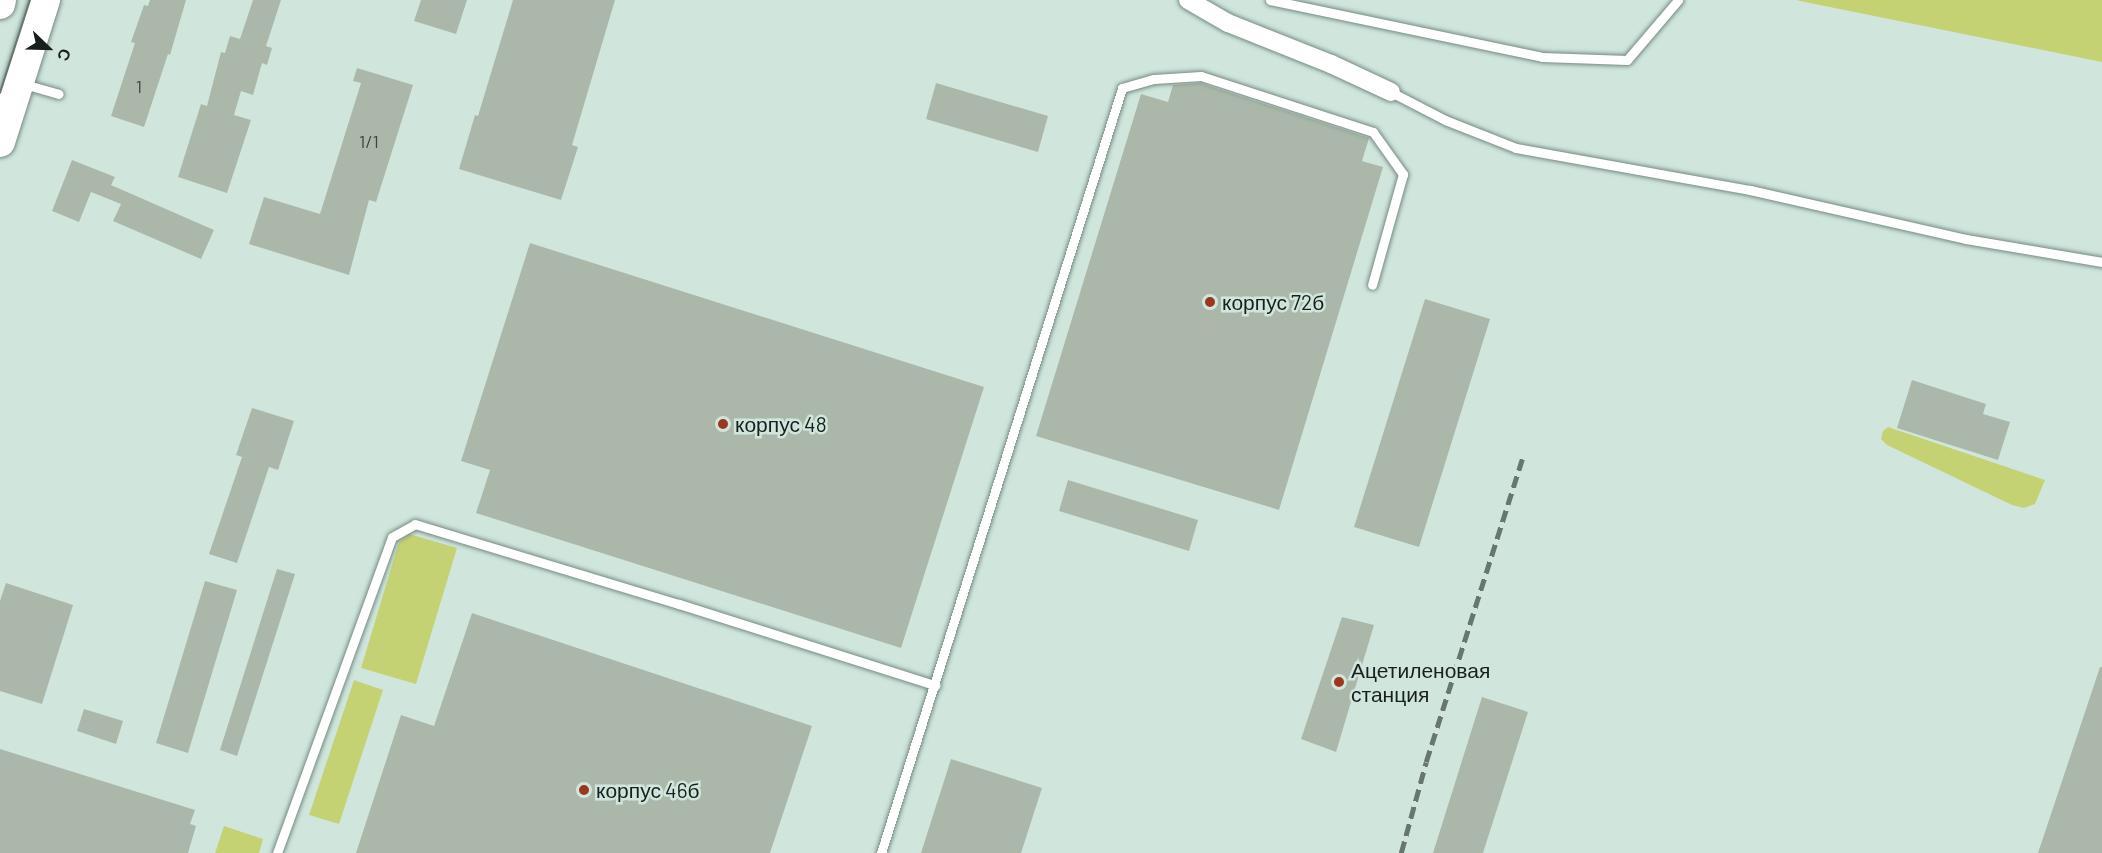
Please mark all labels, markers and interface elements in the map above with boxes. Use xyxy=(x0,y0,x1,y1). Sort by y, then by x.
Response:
north arrow xyxy=(18,18,78,78)
text: С xyxy=(54,46,76,64)
house number: 1 xyxy=(136,75,142,97)
house number: 1/1 xyxy=(359,130,379,152)
place label: корпус 72б xyxy=(1222,289,1324,315)
marker: корпус 72б xyxy=(1203,295,1217,309)
place label: корпус 48 xyxy=(735,411,827,437)
marker: корпус 48 xyxy=(716,417,730,431)
place label: Ацетиленовая станция xyxy=(1351,657,1490,707)
marker: Ацетиленовая станция xyxy=(1332,675,1346,689)
place label: корпус 46б xyxy=(596,777,700,803)
marker: корпус 46б xyxy=(577,783,591,797)

